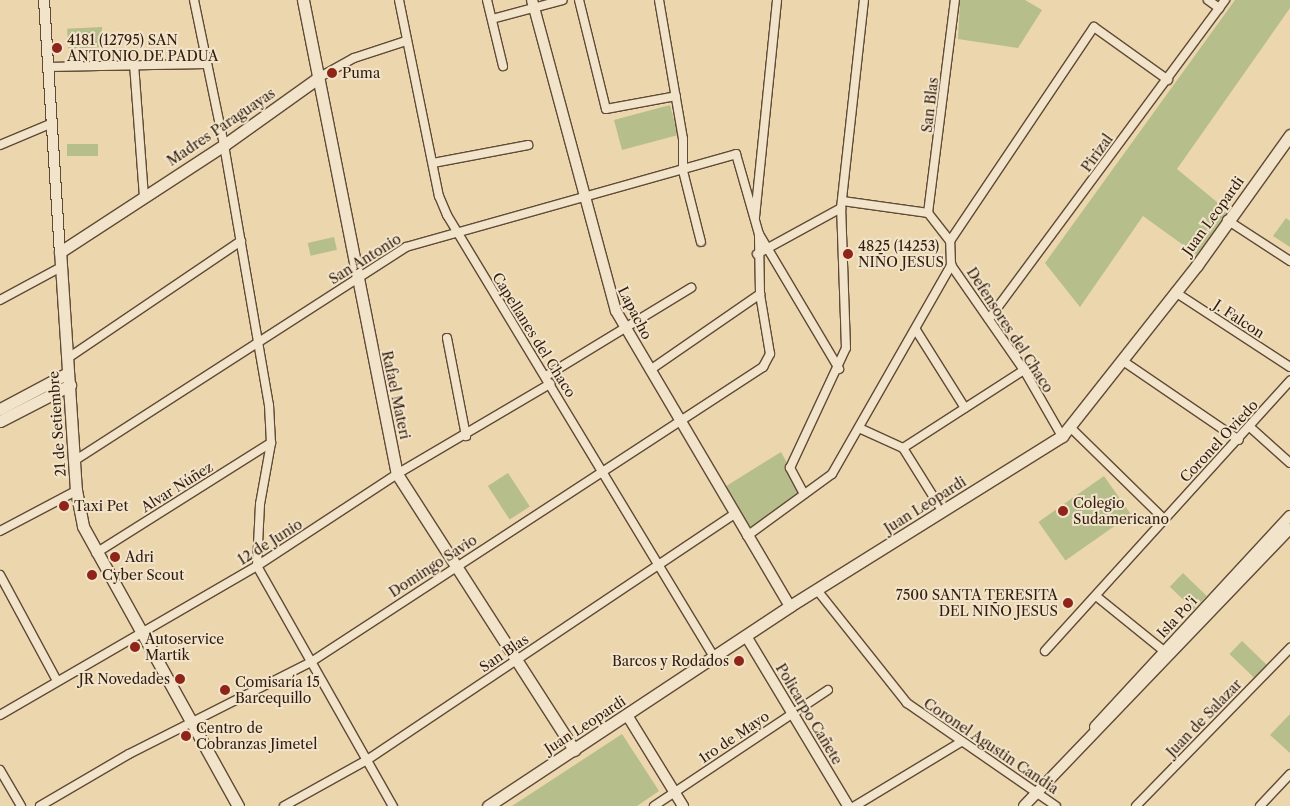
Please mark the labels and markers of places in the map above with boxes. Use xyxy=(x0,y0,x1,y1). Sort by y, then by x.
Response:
place label: 4181 (12795) SAN ANTONIO DE PADUA xyxy=(67,32,218,64)
marker: 4181 (12795) SAN ANTONIO DE PADUA xyxy=(51,42,63,54)
place label: Puma xyxy=(342,65,380,81)
marker: Puma xyxy=(326,67,338,79)
place label: 4825 (14253) NIÑO JESUS xyxy=(858,238,944,270)
marker: 4825 (14253) NIÑO JESUS xyxy=(842,248,854,260)
place label: Colegio Sudamericano xyxy=(1073,495,1169,528)
place label: Taxi Pet xyxy=(74,498,128,514)
marker: Taxi Pet xyxy=(58,500,70,512)
marker: Colegio Sudamericano xyxy=(1057,505,1069,517)
place label: Adri xyxy=(125,549,154,565)
marker: Adri xyxy=(109,551,121,563)
place label: Cyber Scout xyxy=(102,567,184,583)
marker: Cyber Scout xyxy=(86,569,98,581)
place label: 7500 SANTA TERESITA DEL NIÑO JESUS xyxy=(895,587,1058,620)
marker: 7500 SANTA TERESITA DEL NIÑO JESUS xyxy=(1062,597,1074,609)
place label: Autoservice Martik xyxy=(145,631,224,664)
marker: Autoservice Martik xyxy=(129,641,141,653)
place label: Barcos y Rodados xyxy=(611,653,729,669)
marker: Barcos y Rodados xyxy=(733,655,745,667)
place label: JR Novedades xyxy=(78,671,170,687)
marker: JR Novedades xyxy=(174,673,186,685)
place label: Comisaría 15 Barcequillo xyxy=(235,674,320,706)
marker: Comisaría 15 Barcequillo xyxy=(219,684,231,696)
place label: Centro de Cobranzas Jimetel xyxy=(196,720,317,752)
marker: Centro de Cobranzas Jimetel xyxy=(180,730,192,742)

